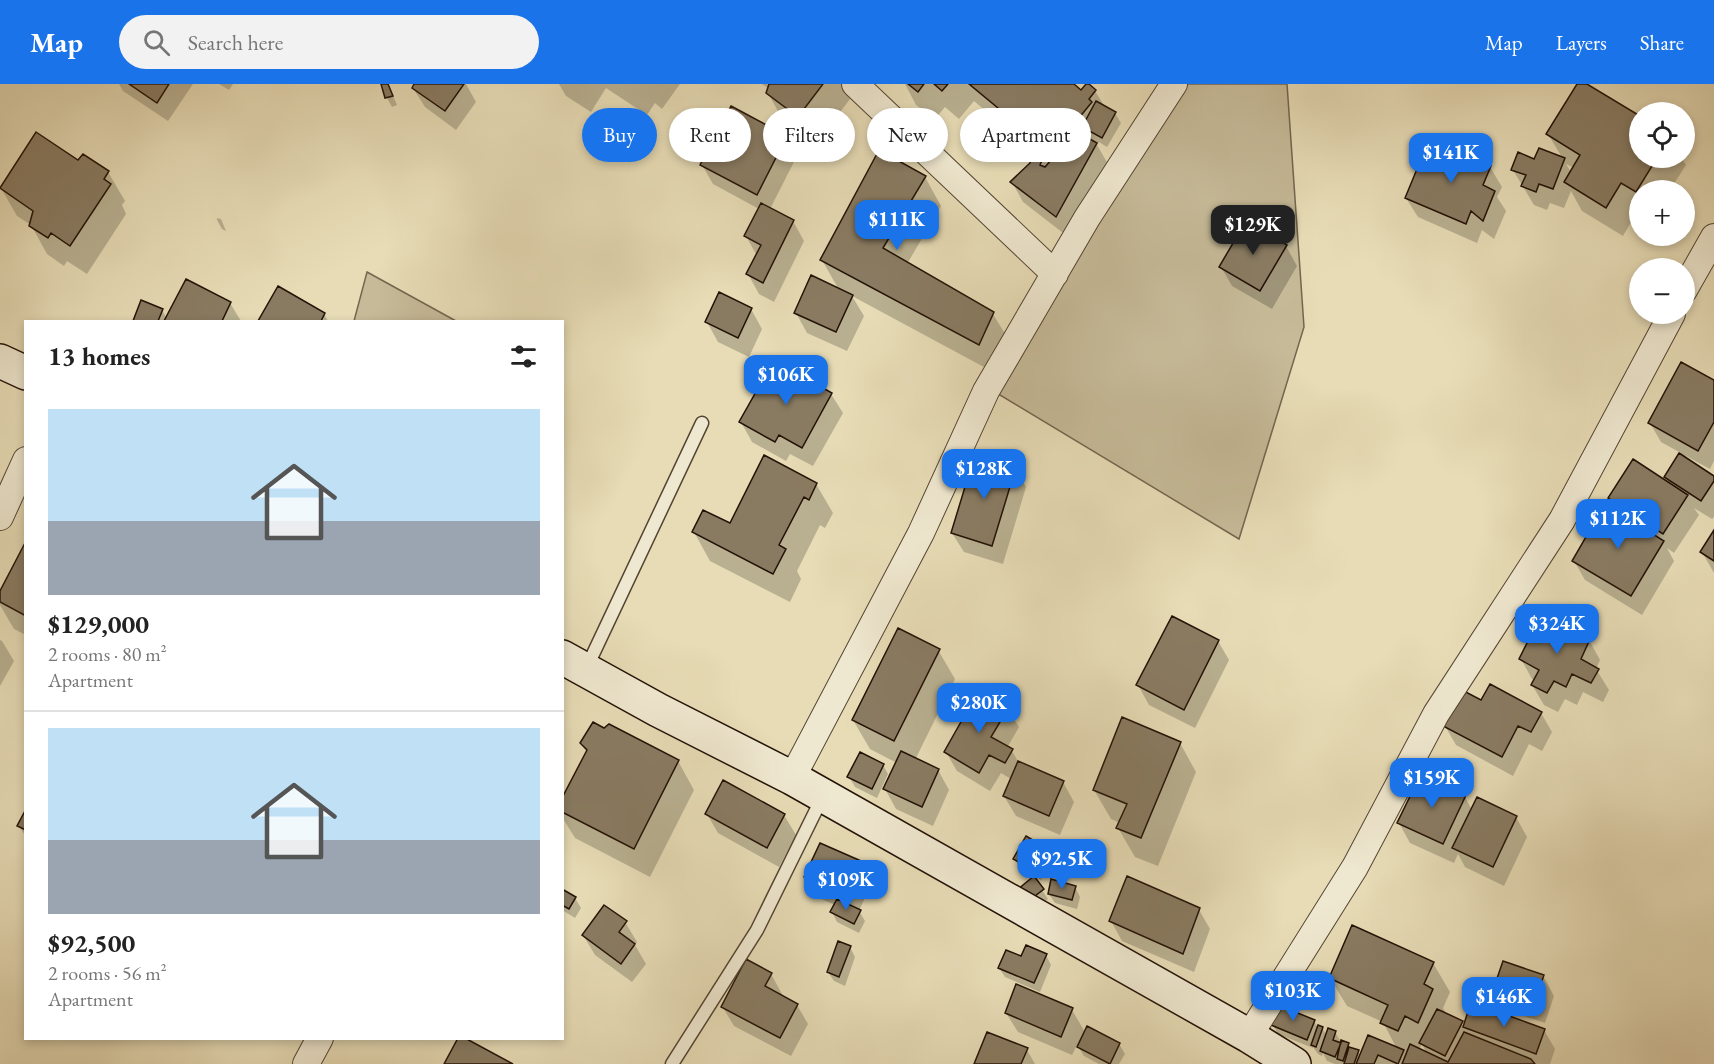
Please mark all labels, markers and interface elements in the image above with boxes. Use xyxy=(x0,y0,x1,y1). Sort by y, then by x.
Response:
search box xyxy=(119,15,539,69)
text: Map xyxy=(30,24,83,60)
icon: search xyxy=(140,26,173,59)
text: Search here xyxy=(188,28,283,57)
text: Map xyxy=(1485,29,1523,56)
text: Layers xyxy=(1556,29,1607,56)
text: Share xyxy=(1640,29,1684,56)
map controls xyxy=(1629,102,1695,324)
button: locate xyxy=(1629,102,1695,168)
chip: Buy xyxy=(582,108,657,162)
chip: Rent xyxy=(669,108,751,162)
chip: Filters xyxy=(763,108,855,162)
chip: New xyxy=(867,108,948,162)
chip: Apartment xyxy=(960,108,1091,162)
pin: $141K xyxy=(1409,133,1493,184)
text: $141K xyxy=(1423,139,1479,165)
button: + xyxy=(1629,180,1695,246)
pin: $111K xyxy=(855,200,939,251)
pin: $129K xyxy=(1211,205,1295,256)
text: $111K xyxy=(869,206,925,232)
text: $129K xyxy=(1225,211,1281,237)
button: − xyxy=(1629,258,1695,324)
text: 13 homes xyxy=(48,339,150,373)
icon: filters xyxy=(507,340,540,373)
pin: $106K xyxy=(744,355,828,406)
text: $106K xyxy=(758,361,814,387)
icon: home xyxy=(240,448,348,556)
pin: $128K xyxy=(942,449,1026,500)
text: $128K xyxy=(956,455,1012,481)
pin: $112K xyxy=(1576,499,1660,550)
text: $112K xyxy=(1590,505,1646,531)
pin: $324K xyxy=(1515,604,1599,655)
text: $129,000 xyxy=(48,607,149,641)
text: $324K xyxy=(1529,610,1585,636)
text: 2 rooms · 80 m² xyxy=(48,641,167,667)
text: Apartment xyxy=(48,667,133,693)
pin: $280K xyxy=(937,683,1021,734)
text: $280K xyxy=(951,689,1007,715)
pin: $159K xyxy=(1390,758,1474,809)
text: $159K xyxy=(1404,764,1460,790)
icon: home xyxy=(240,767,348,875)
pin: $92.5K xyxy=(1013,839,1111,890)
text: $92.5K xyxy=(1031,845,1093,871)
pin: $109K xyxy=(804,860,888,911)
text: $109K xyxy=(818,866,874,892)
text: $92,500 xyxy=(48,926,135,960)
text: 2 rooms · 56 m² xyxy=(48,960,167,986)
pin: $103K xyxy=(1251,971,1335,1022)
text: $103K xyxy=(1265,977,1321,1003)
pin: $146K xyxy=(1462,977,1546,1028)
text: $146K xyxy=(1476,983,1532,1009)
text: Apartment xyxy=(48,986,133,1012)

